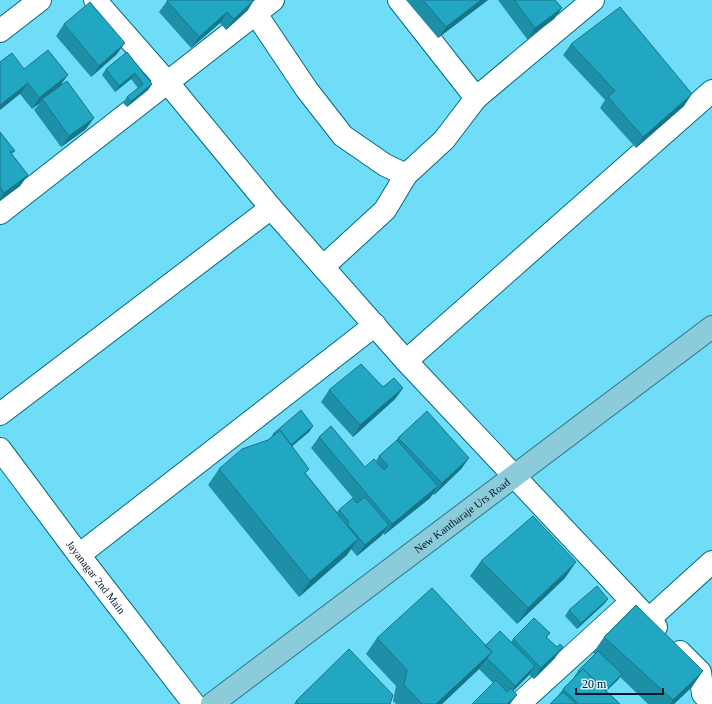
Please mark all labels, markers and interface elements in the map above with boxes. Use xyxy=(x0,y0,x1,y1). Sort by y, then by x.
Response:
street label: New Kantharaje Urs Road xyxy=(412,475,512,555)
street label: Jayanagar 2nd Main xyxy=(64,538,128,616)
scale bar xyxy=(576,670,663,696)
text: 20 m xyxy=(582,677,607,691)

